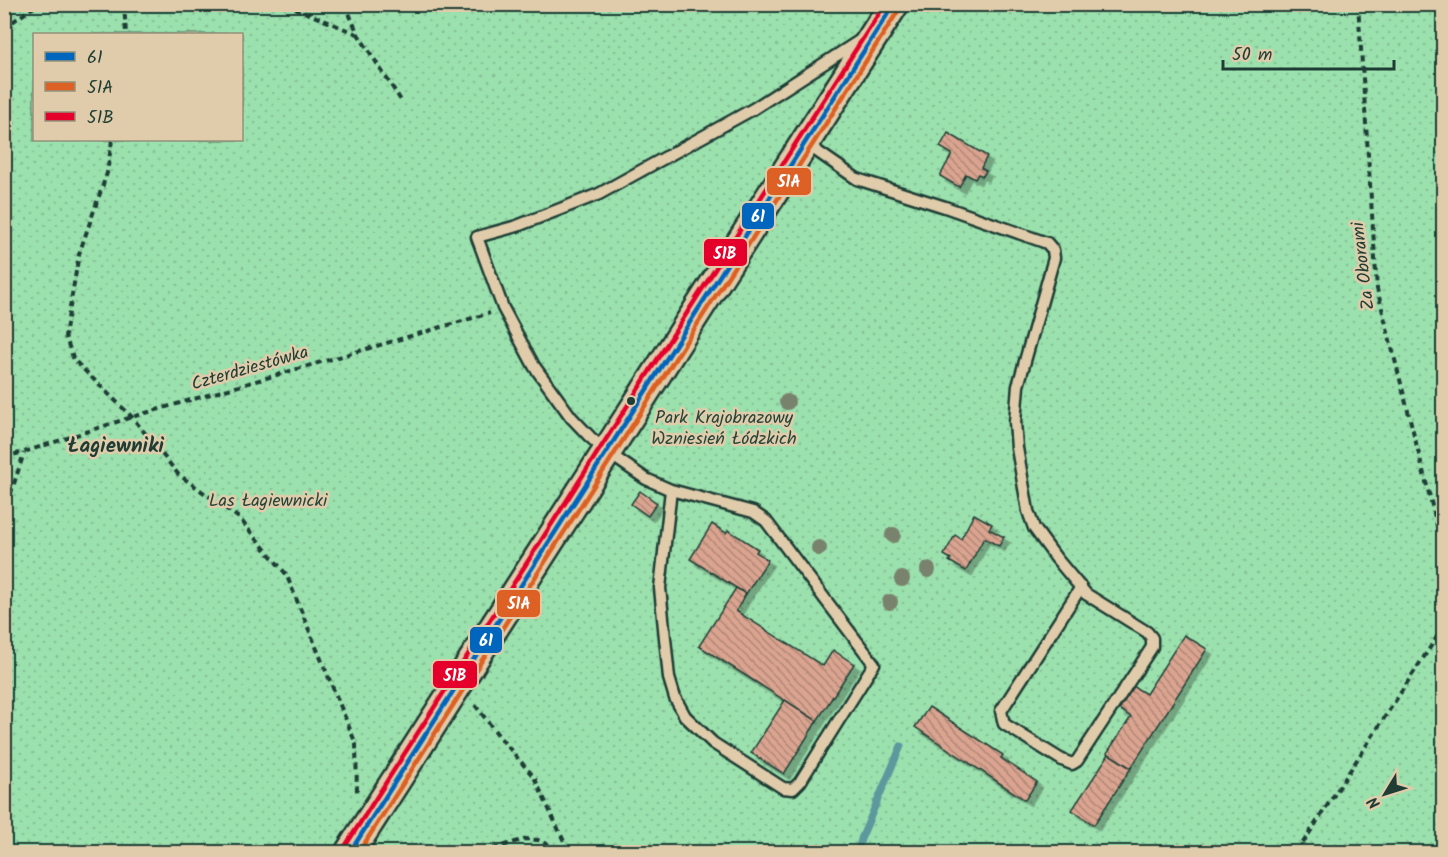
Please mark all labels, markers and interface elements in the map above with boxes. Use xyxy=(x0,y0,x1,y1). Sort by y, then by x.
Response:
legend xyxy=(33,33,243,141)
scale bar xyxy=(1223,33,1394,71)
text: 50 m xyxy=(1232,41,1272,70)
text: 61 xyxy=(87,44,103,73)
text: 51A xyxy=(87,74,113,103)
text: 51B xyxy=(87,104,114,133)
line badge: 51A xyxy=(766,167,812,196)
text: 51A xyxy=(776,170,801,195)
line badge: 61 xyxy=(741,202,775,230)
text: 61 xyxy=(751,205,765,230)
street label: Za Oborami xyxy=(1344,220,1384,312)
line badge: 51B xyxy=(703,238,748,267)
text: 51B xyxy=(713,242,736,267)
street label: Czterdziestówka xyxy=(188,338,312,400)
unlabelled marker xyxy=(625,395,637,407)
park label: Park Krajobrazowy Wzniesień Łódzkich xyxy=(651,404,797,454)
district label: Łagiewniki xyxy=(68,430,164,463)
park label: Las Łagiewnicki xyxy=(209,487,328,516)
line badge: 51A xyxy=(496,589,541,618)
text: 51A xyxy=(506,592,531,617)
line badge: 61 xyxy=(469,626,503,654)
text: 61 xyxy=(479,629,493,654)
line badge: 51B xyxy=(432,660,478,689)
text: 51B xyxy=(443,664,466,689)
north arrow xyxy=(1355,764,1415,824)
text: N xyxy=(1361,791,1387,814)

